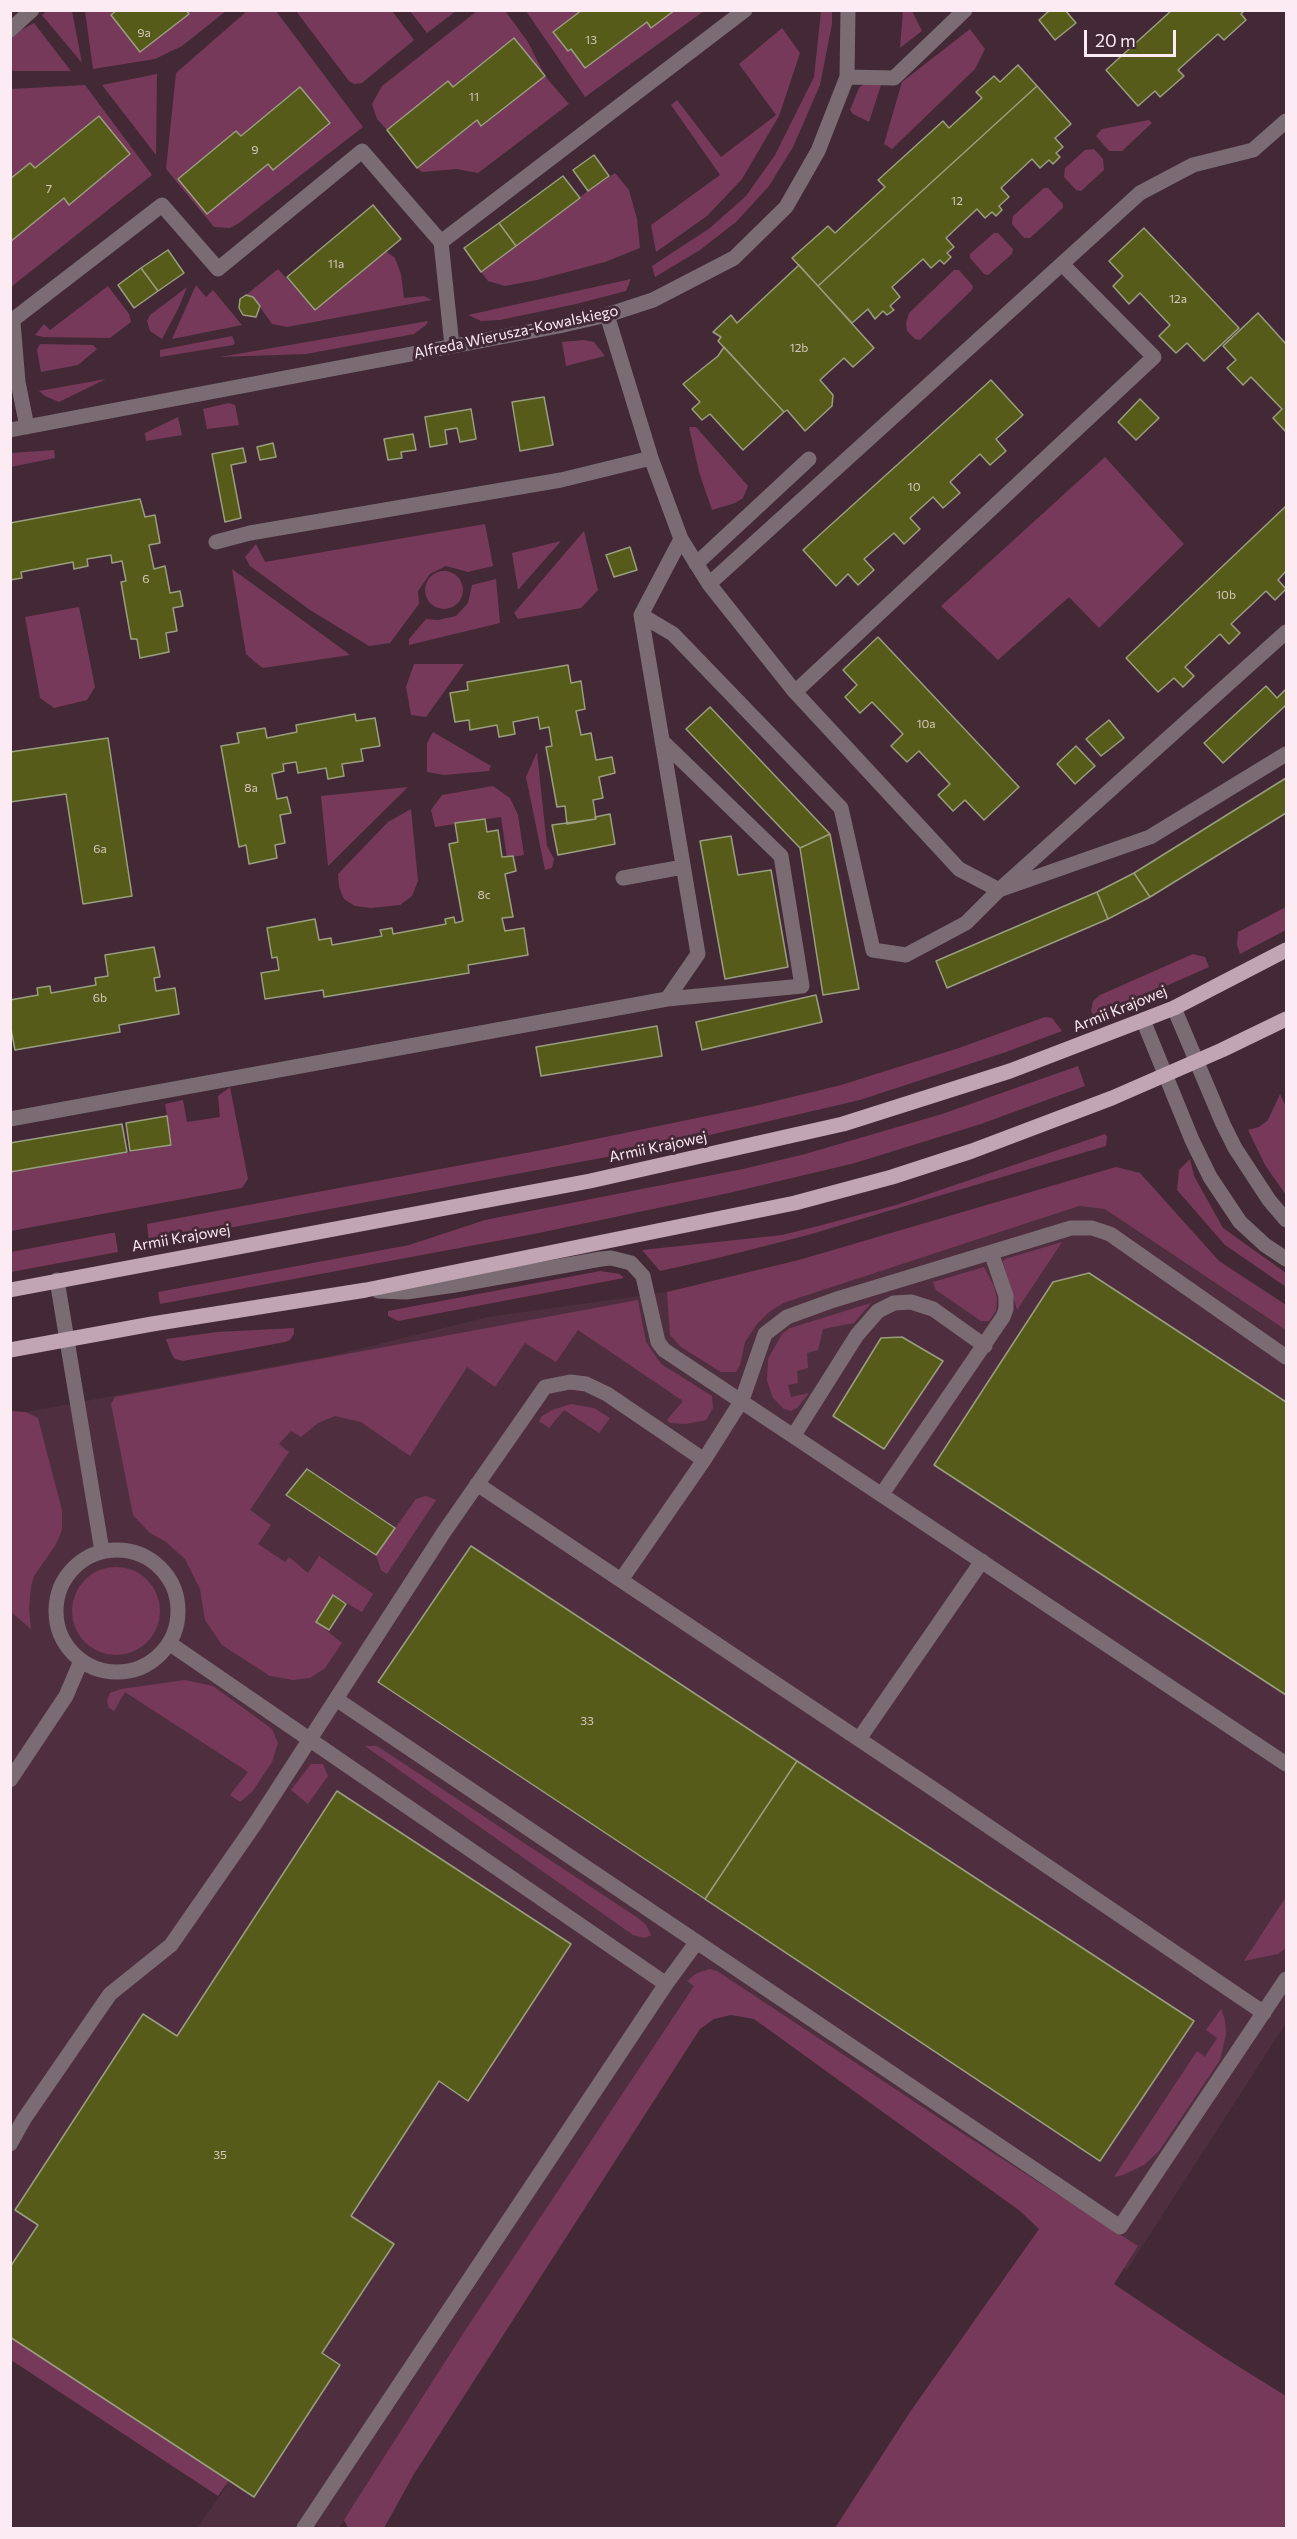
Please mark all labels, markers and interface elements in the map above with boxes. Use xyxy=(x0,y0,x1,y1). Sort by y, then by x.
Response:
scale bar xyxy=(1087,18,1178,56)
house number: 9a xyxy=(137,26,151,40)
text: 20 m xyxy=(1095,29,1136,51)
house number: 13 xyxy=(585,33,597,47)
house number: 11 xyxy=(469,90,479,104)
house number: 9 xyxy=(251,143,259,157)
house number: 7 xyxy=(46,182,52,196)
house number: 12 xyxy=(951,194,963,208)
house number: 11a xyxy=(328,257,344,271)
house number: 12a xyxy=(1169,292,1187,306)
street label: Alfreda Wierusza-Kowalskiego xyxy=(412,302,620,362)
house number: 12b xyxy=(790,341,808,355)
house number: 10 xyxy=(908,480,920,494)
house number: 6 xyxy=(142,572,150,586)
house number: 10b xyxy=(1216,588,1236,602)
house number: 10a xyxy=(916,717,936,731)
house number: 8a xyxy=(244,781,258,795)
house number: 6a xyxy=(93,842,107,856)
house number: 8c xyxy=(477,888,491,902)
street label: Armii Krajowej xyxy=(1070,982,1170,1036)
house number: 6b xyxy=(93,991,107,1005)
street label: Armii Krajowej xyxy=(607,1128,709,1166)
street label: Armii Krajowej xyxy=(130,1220,232,1256)
house number: 33 xyxy=(580,1714,594,1728)
house number: 35 xyxy=(213,2148,227,2162)

